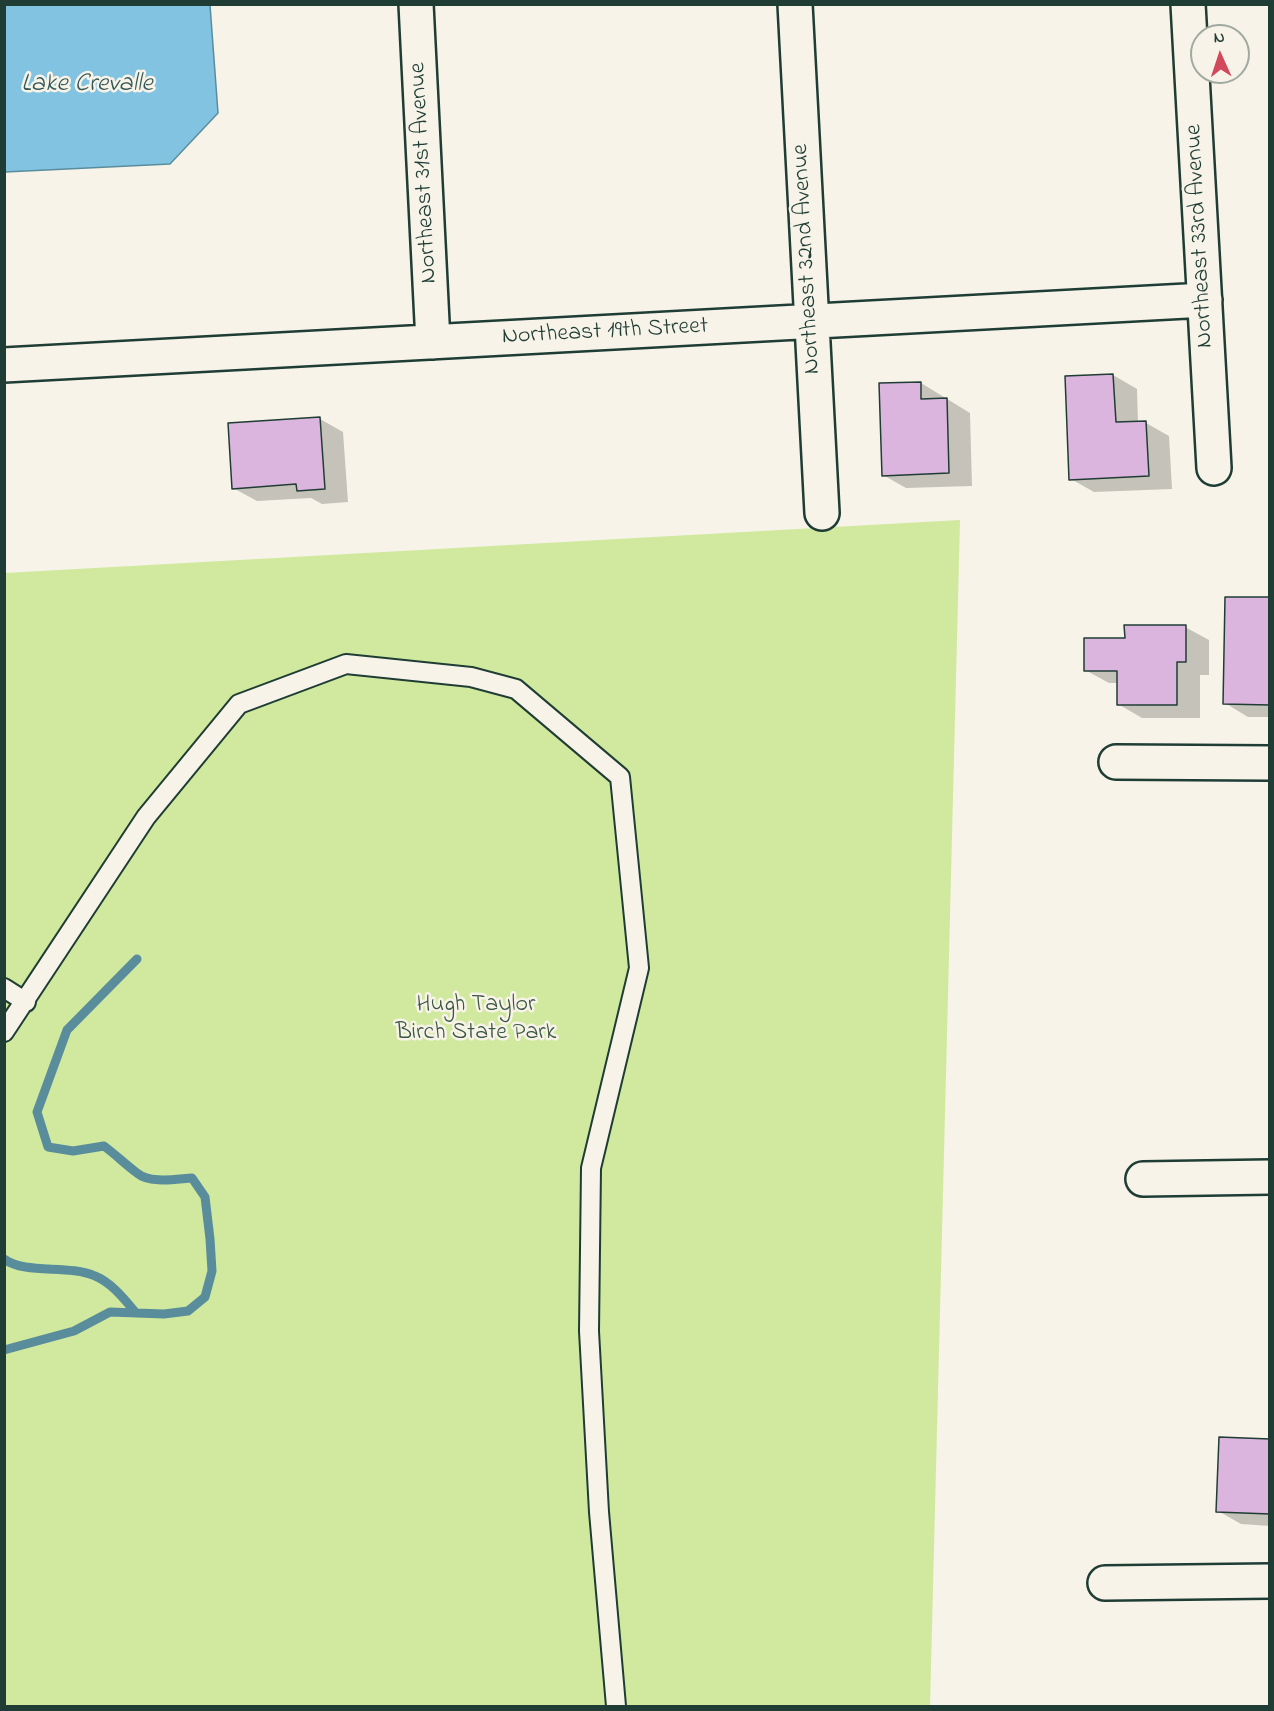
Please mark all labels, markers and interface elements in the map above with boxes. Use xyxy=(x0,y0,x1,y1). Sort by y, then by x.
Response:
north arrow xyxy=(1190,24,1250,84)
text: N xyxy=(1213,26,1225,50)
street label: Northeast 31st Avenue xyxy=(405,62,445,284)
water label: Lake Crevalle xyxy=(21,70,153,102)
street label: Northeast 33rd Avenue xyxy=(1181,123,1221,349)
street label: Northeast 32nd Avenue xyxy=(788,143,828,375)
street label: Northeast 19th Street xyxy=(501,313,709,353)
park label: Hugh Taylor Birch State Park xyxy=(396,992,556,1048)

